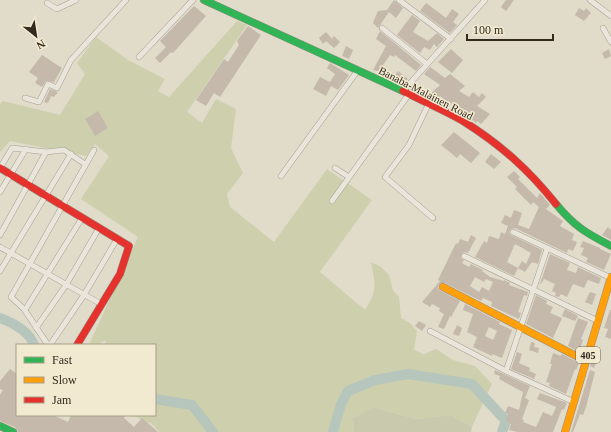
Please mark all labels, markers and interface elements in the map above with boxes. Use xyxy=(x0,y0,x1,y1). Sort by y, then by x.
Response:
north arrow xyxy=(16,16,56,56)
scale bar xyxy=(467,16,553,42)
text: 100 m xyxy=(473,23,504,37)
text: N xyxy=(35,37,47,52)
street label: Banaba-Malainen Road xyxy=(377,64,476,122)
legend xyxy=(16,344,156,416)
road number: 405 xyxy=(576,347,600,363)
text: Fast xyxy=(52,353,73,367)
text: Slow xyxy=(52,373,77,387)
text: Jam xyxy=(52,393,72,407)

